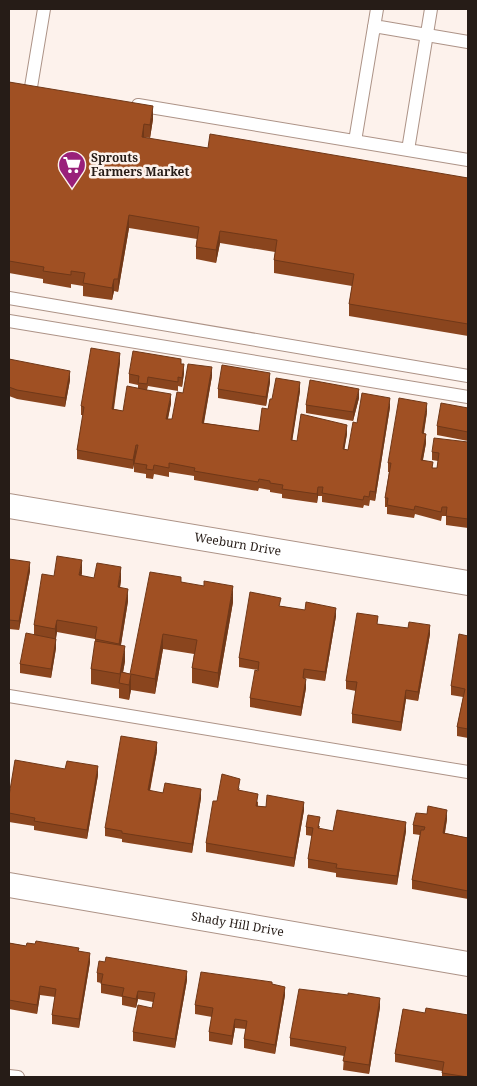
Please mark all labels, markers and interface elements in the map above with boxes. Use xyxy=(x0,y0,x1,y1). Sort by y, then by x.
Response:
place label: Sprouts Farmers Market xyxy=(91,149,189,180)
supermarket icon: Sprouts Farmers Market xyxy=(57,150,87,189)
street label: Weeburn Drive xyxy=(193,528,283,560)
street label: Shady Hill Drive xyxy=(190,908,285,940)

